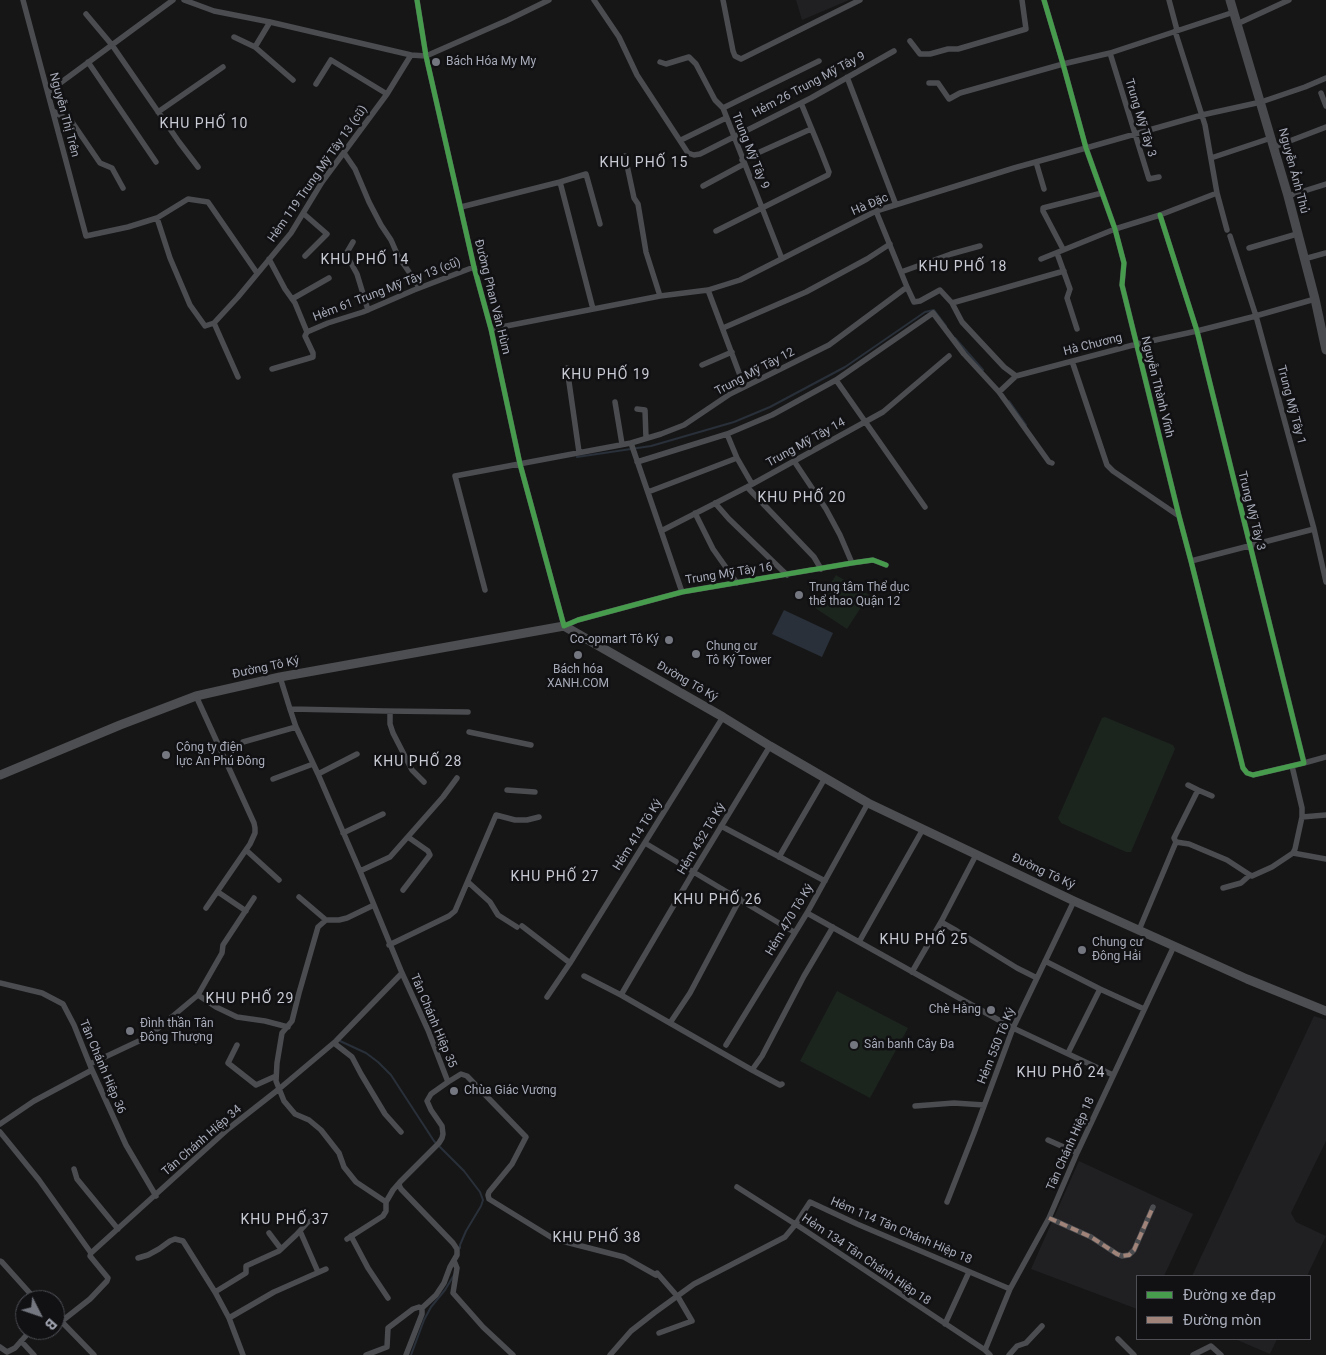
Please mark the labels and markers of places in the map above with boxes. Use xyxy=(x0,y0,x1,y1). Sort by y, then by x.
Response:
place label: Bách Hóa My My xyxy=(446,55,536,69)
marker: Bách Hóa My My xyxy=(430,56,442,68)
place label: Trung tâm Thể dục thể thao Quận 12 xyxy=(809,581,909,609)
marker: Trung tâm Thể dục thể thao Quận 12 xyxy=(793,589,805,601)
place label: Co-opmart Tô Ký xyxy=(570,633,659,647)
marker: Co-opmart Tô Ký xyxy=(663,634,675,646)
place label: Chung cư Tô Ký Tower xyxy=(706,640,771,668)
marker: Chung cư Tô Ký Tower xyxy=(690,648,702,660)
marker: Bách hóa XANH.COM xyxy=(572,649,584,661)
place label: Bách hóa XANH.COM xyxy=(547,663,609,691)
place label: Công ty điện lực An Phú Đông xyxy=(176,741,265,769)
marker: Công ty điện lực An Phú Đông xyxy=(160,749,172,761)
place label: Chung cư Đông Hải xyxy=(1092,936,1143,964)
marker: Chung cư Đông Hải xyxy=(1076,944,1088,956)
place label: Chè Hằng xyxy=(929,1003,981,1017)
marker: Chè Hằng xyxy=(985,1004,997,1016)
place label: Đình thần Tân Đông Thượng xyxy=(140,1017,214,1045)
marker: Đình thần Tân Đông Thượng xyxy=(124,1025,136,1037)
place label: Sân banh Cây Đa xyxy=(864,1038,954,1052)
marker: Sân banh Cây Đa xyxy=(848,1039,860,1051)
place label: Chùa Giác Vương xyxy=(464,1084,557,1098)
marker: Chùa Giác Vương xyxy=(448,1085,460,1097)

